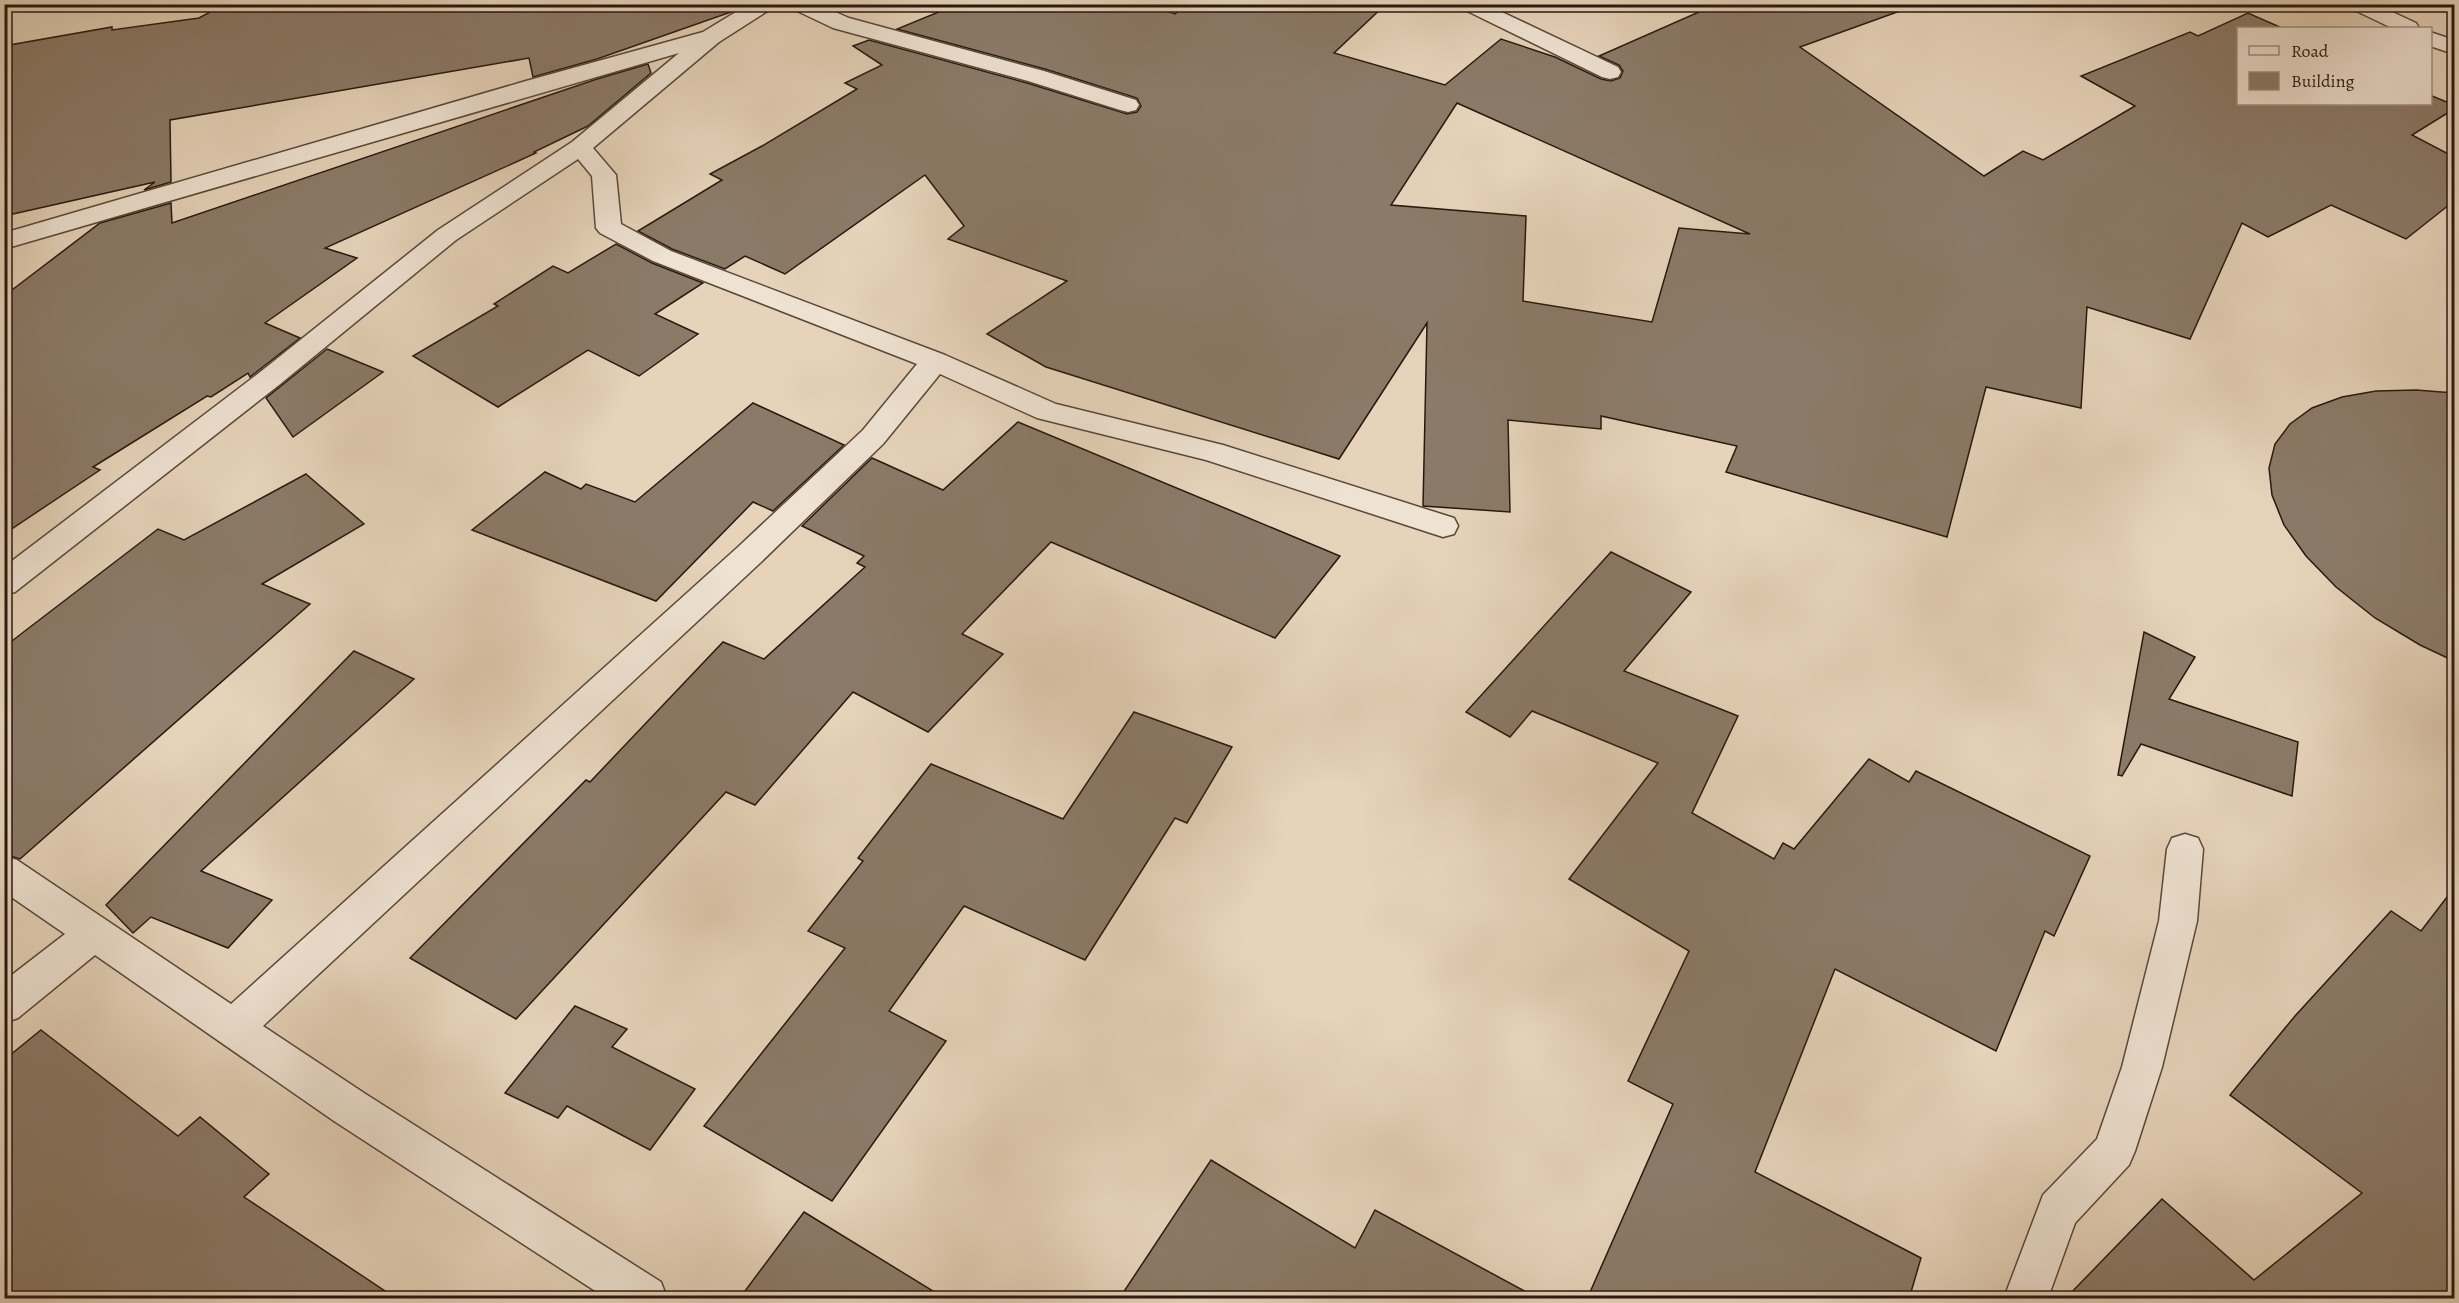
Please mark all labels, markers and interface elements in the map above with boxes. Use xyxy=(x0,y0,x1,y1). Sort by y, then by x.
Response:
legend xyxy=(2237,27,2432,105)
text: Road xyxy=(2291,39,2329,63)
text: Building xyxy=(2291,69,2355,93)

